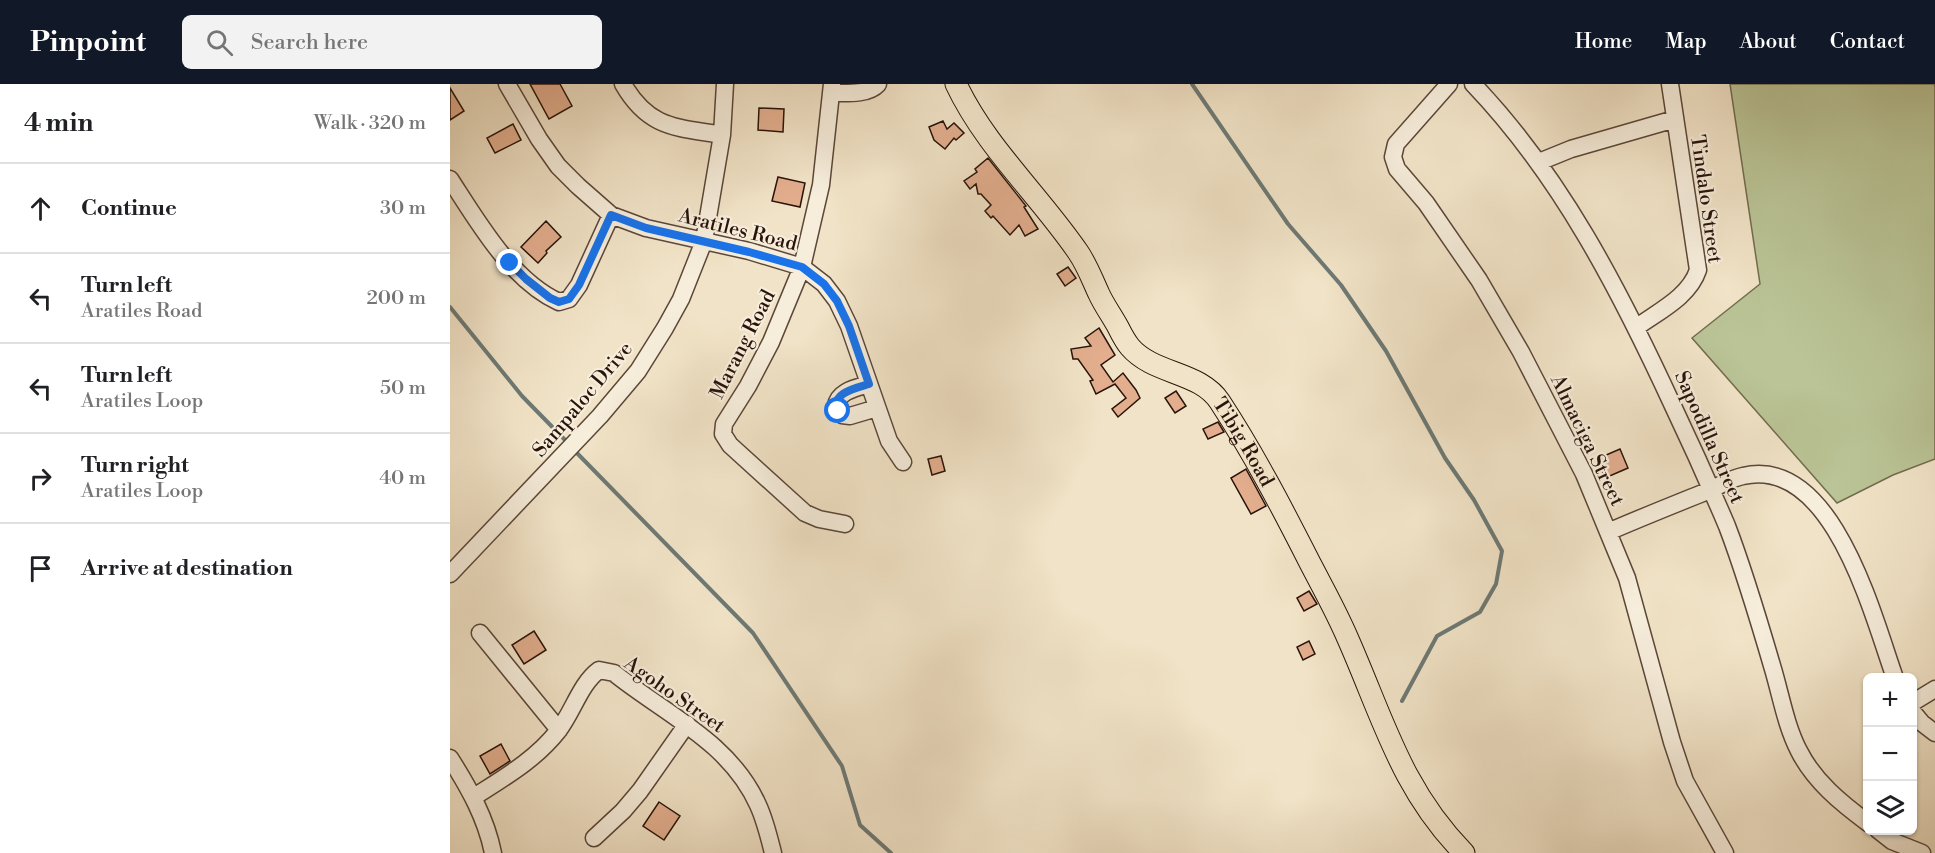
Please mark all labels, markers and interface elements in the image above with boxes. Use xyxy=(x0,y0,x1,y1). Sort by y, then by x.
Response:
search box xyxy=(182,15,602,69)
text: Pinpoint xyxy=(30,25,146,60)
icon: search xyxy=(203,26,236,59)
text: Search here xyxy=(251,29,368,56)
text: Home xyxy=(1575,29,1632,55)
text: Map xyxy=(1665,29,1707,55)
text: About xyxy=(1740,29,1797,55)
text: Contact xyxy=(1830,29,1905,55)
text: 4 min xyxy=(24,107,94,139)
text: Walk · 320 m xyxy=(314,111,426,136)
street label: Tindalo Street xyxy=(1684,133,1727,265)
icon: ahead xyxy=(24,192,57,225)
text: Continue xyxy=(81,195,177,222)
text: 30 m xyxy=(380,196,426,221)
street label: Aratiles Road xyxy=(675,203,800,257)
route end xyxy=(496,249,522,275)
text: Turn left xyxy=(81,272,172,299)
icon: left xyxy=(24,282,57,315)
street label: Marang Road xyxy=(705,285,782,403)
text: 200 m xyxy=(366,286,426,311)
text: Aratiles Road xyxy=(81,299,202,324)
street label: Sampaloc Drive xyxy=(528,337,639,463)
text: Turn left xyxy=(81,362,172,389)
street label: Sapodilla Street xyxy=(1668,367,1749,508)
street label: Almaciga Street xyxy=(1544,370,1629,510)
icon: left xyxy=(24,372,57,405)
text: 50 m xyxy=(380,376,426,401)
text: Aratiles Loop xyxy=(81,389,203,414)
street label: Tibig Road xyxy=(1206,393,1279,492)
route start xyxy=(824,397,850,423)
text: Turn right xyxy=(81,452,189,479)
icon: right xyxy=(24,462,57,495)
text: 40 m xyxy=(379,466,426,491)
text: Aratiles Loop xyxy=(81,479,203,504)
icon: arrive xyxy=(24,552,57,585)
text: Arrive at destination xyxy=(81,555,293,582)
street label: Agoho Street xyxy=(618,651,729,739)
map controls xyxy=(1863,673,1917,835)
button: + xyxy=(1863,673,1917,727)
button: − xyxy=(1863,727,1917,781)
button: layers xyxy=(1863,781,1917,835)

